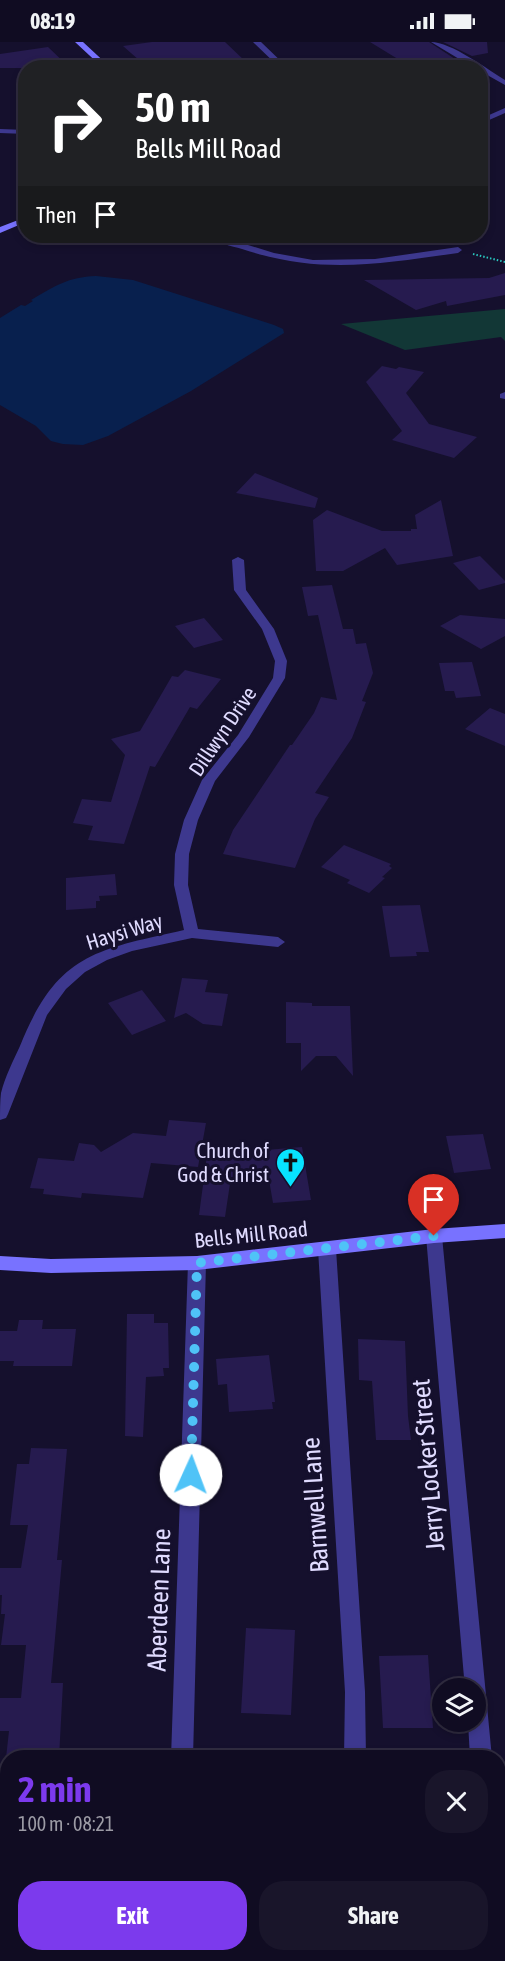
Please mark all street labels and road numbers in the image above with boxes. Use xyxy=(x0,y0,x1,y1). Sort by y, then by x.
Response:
street label: Dillwyn Drive xyxy=(183,682,261,780)
street label: Haysi Way xyxy=(83,908,165,954)
street label: Bells Mill Road xyxy=(193,1216,309,1252)
street label: Jerry Locker Street xyxy=(406,1378,450,1552)
street label: Barnwell Lane xyxy=(295,1436,335,1574)
street label: Aberdeen Lane xyxy=(142,1528,176,1672)

